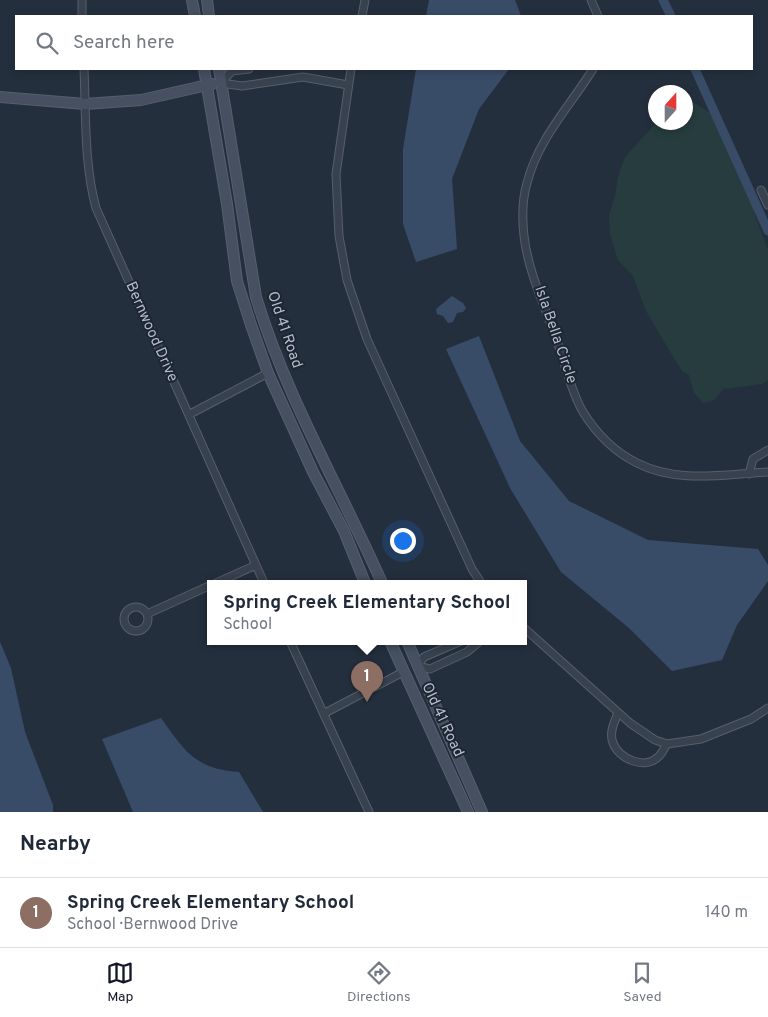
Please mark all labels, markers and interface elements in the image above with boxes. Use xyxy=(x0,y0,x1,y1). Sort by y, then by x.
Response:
search box xyxy=(15,15,753,70)
icon: search xyxy=(33,29,61,57)
text: Search here xyxy=(73,31,175,55)
north arrow xyxy=(648,85,693,130)
street label: Bernwood Drive xyxy=(120,279,182,385)
street label: Isla Bella Circle xyxy=(529,284,581,386)
street label: Old 41 Road xyxy=(262,289,306,371)
your location xyxy=(390,528,416,554)
popup xyxy=(207,580,527,645)
text: Spring Creek Elementary School xyxy=(223,591,511,615)
text: School xyxy=(223,615,272,635)
pin: 1 xyxy=(351,661,383,702)
street label: Old 41 Road xyxy=(416,680,468,760)
text: Nearby xyxy=(20,831,91,858)
text: Spring Creek Elementary School xyxy=(67,891,354,915)
text: 1 xyxy=(33,903,39,923)
text: 140 m xyxy=(705,903,748,923)
text: School · Bernwood Drive xyxy=(67,915,238,935)
tab: Map xyxy=(106,959,134,1006)
tab: Directions xyxy=(347,959,411,1006)
tab: Saved xyxy=(623,959,662,1006)

